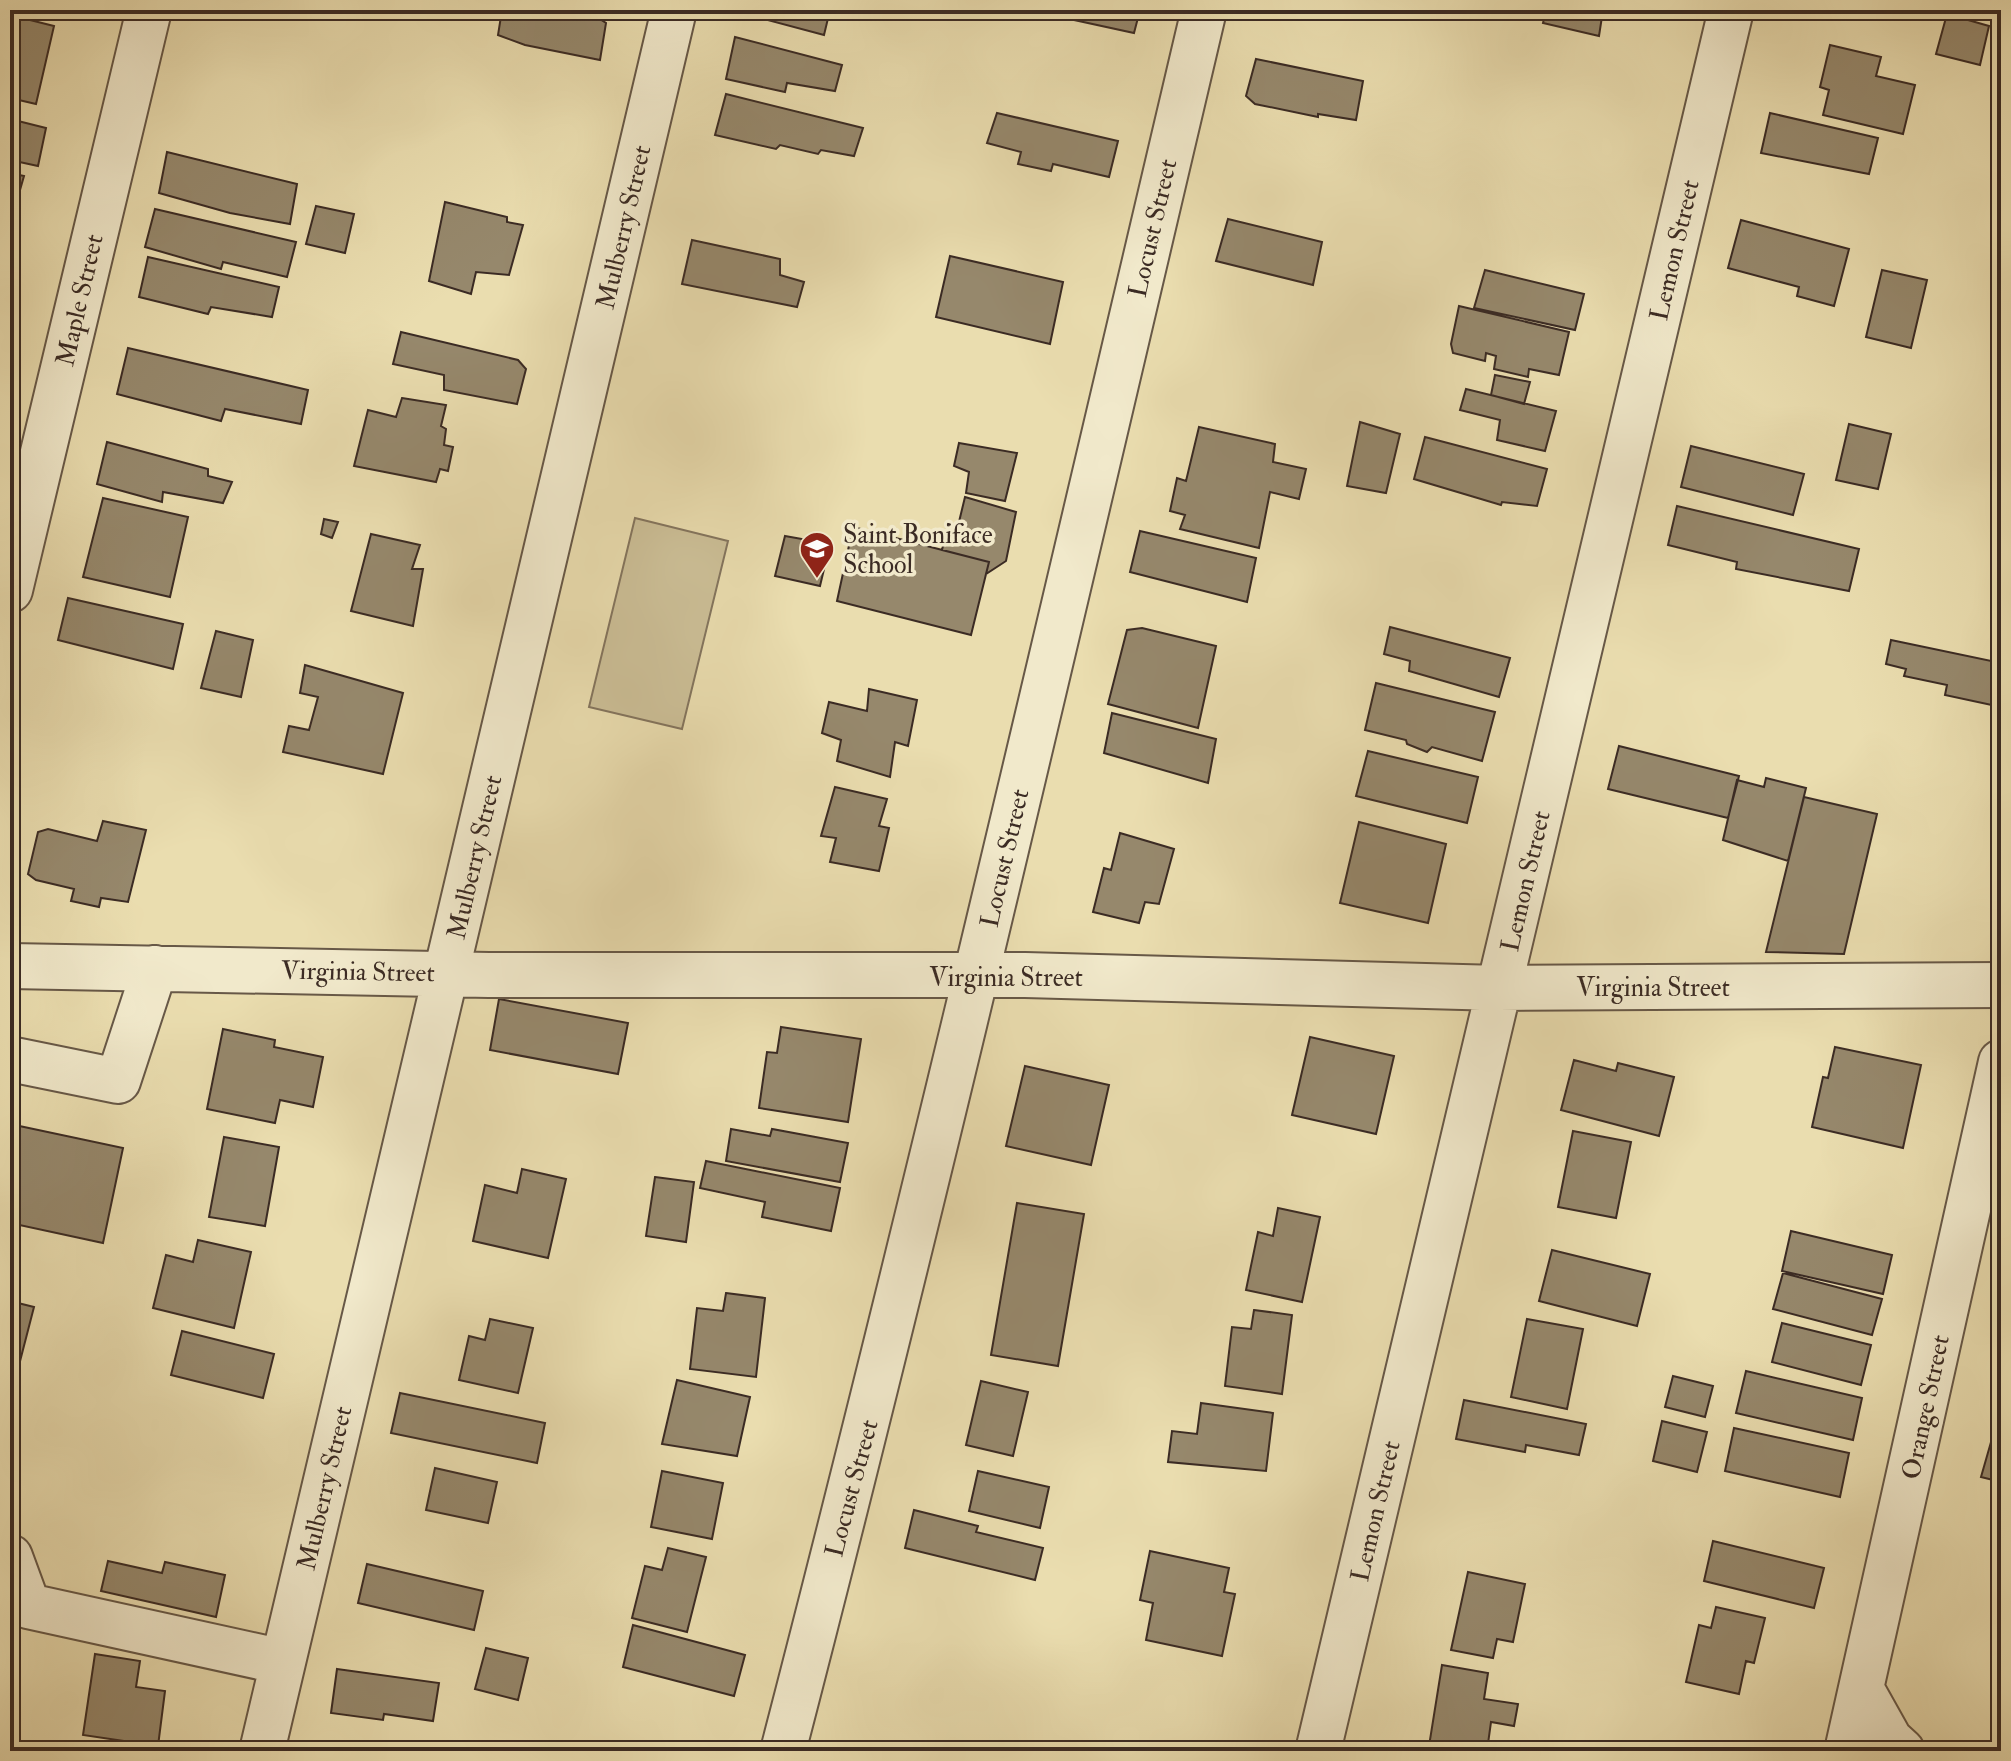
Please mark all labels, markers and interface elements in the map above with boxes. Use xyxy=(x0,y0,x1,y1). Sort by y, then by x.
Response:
street label: Mulberry Street xyxy=(590,142,658,312)
street label: Locust Street xyxy=(1122,156,1184,300)
street label: Lemon Street xyxy=(1643,177,1707,324)
street label: Maple Street xyxy=(49,231,112,369)
place label: Saint Boniface School xyxy=(843,519,993,581)
school or university icon: Saint Boniface School xyxy=(798,530,836,580)
street label: Mulberry Street xyxy=(441,772,509,942)
street label: Locust Street xyxy=(974,786,1036,930)
street label: Lemon Street xyxy=(1494,808,1558,955)
street label: Virginia Street xyxy=(281,955,435,989)
street label: Virginia Street xyxy=(929,962,1083,994)
street label: Virginia Street xyxy=(1576,972,1730,1004)
street label: Orange Street xyxy=(1895,1332,1957,1482)
street label: Mulberry Street xyxy=(291,1403,359,1573)
street label: Locust Street xyxy=(818,1416,886,1560)
street label: Lemon Street xyxy=(1344,1438,1408,1585)

